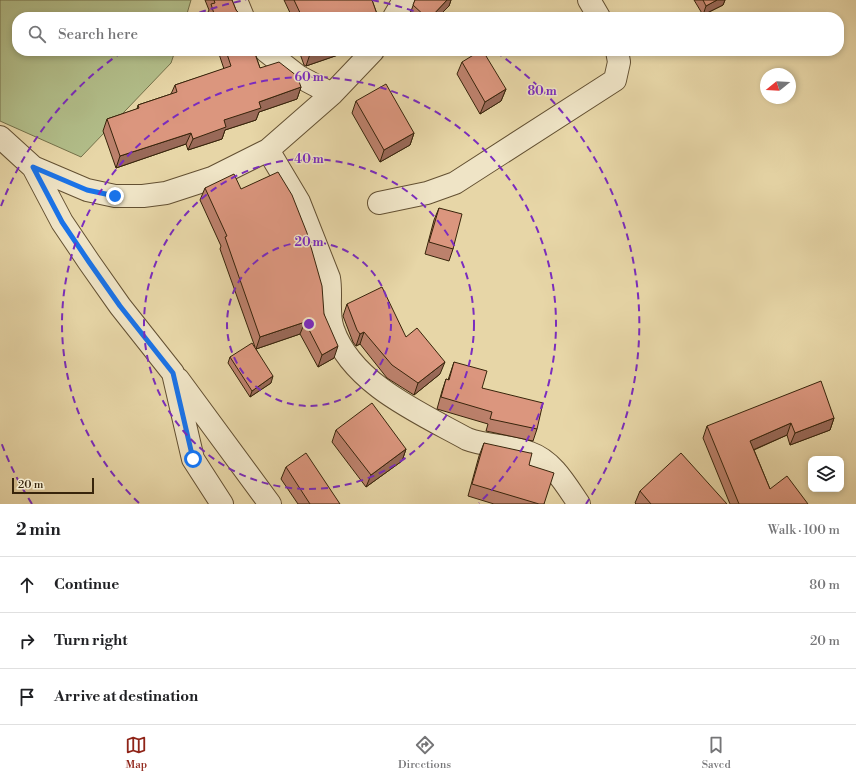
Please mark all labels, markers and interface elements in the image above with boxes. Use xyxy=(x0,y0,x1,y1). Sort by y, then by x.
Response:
search box xyxy=(12,12,844,56)
icon: search xyxy=(26,23,48,45)
text: Search here xyxy=(58,25,138,44)
north arrow xyxy=(760,68,796,104)
text: 60 m xyxy=(294,70,324,85)
text: 80 m xyxy=(527,84,557,99)
text: 40 m xyxy=(294,152,324,167)
route end xyxy=(106,187,124,205)
text: 20 m xyxy=(294,235,324,250)
centre of rings xyxy=(302,317,316,331)
route start xyxy=(184,450,202,468)
map controls xyxy=(808,456,844,492)
button: layers xyxy=(808,456,844,492)
scale bar xyxy=(12,476,94,495)
text: 20 m xyxy=(18,478,43,492)
text: 2 min xyxy=(16,519,61,541)
text: Walk · 100 m xyxy=(768,522,840,538)
icon: ahead xyxy=(16,574,38,596)
text: Continue xyxy=(54,575,119,594)
text: 80 m xyxy=(809,577,840,593)
icon: right xyxy=(16,630,38,652)
text: Turn right xyxy=(54,631,128,650)
text: 20 m xyxy=(810,633,840,649)
icon: arrive xyxy=(16,686,38,708)
text: Arrive at destination xyxy=(54,687,198,706)
tab: Map xyxy=(125,734,147,772)
tab: Directions xyxy=(398,734,451,772)
tab: Saved xyxy=(702,734,731,772)

